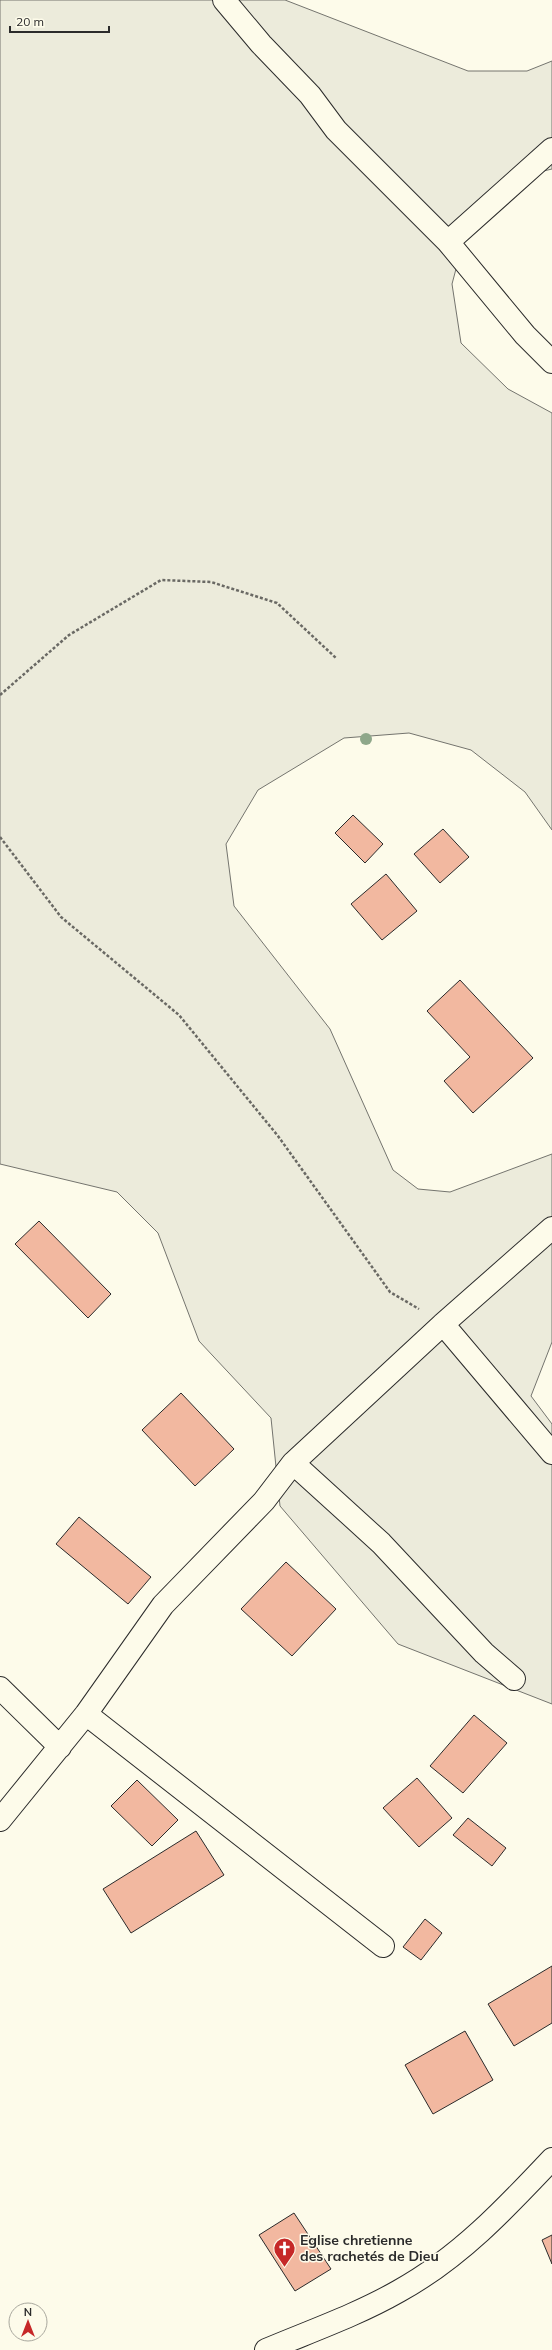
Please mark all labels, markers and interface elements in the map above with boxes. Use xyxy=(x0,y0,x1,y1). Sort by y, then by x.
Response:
scale bar xyxy=(10,8,109,34)
text: 20 m xyxy=(16,14,44,29)
place label: Eglise chretienne des rachetés de Dieu xyxy=(300,2231,439,2265)
church icon: Eglise chretienne des rachetés de Dieu xyxy=(271,2235,297,2268)
north arrow xyxy=(8,2302,48,2342)
text: N xyxy=(24,2305,32,2319)

